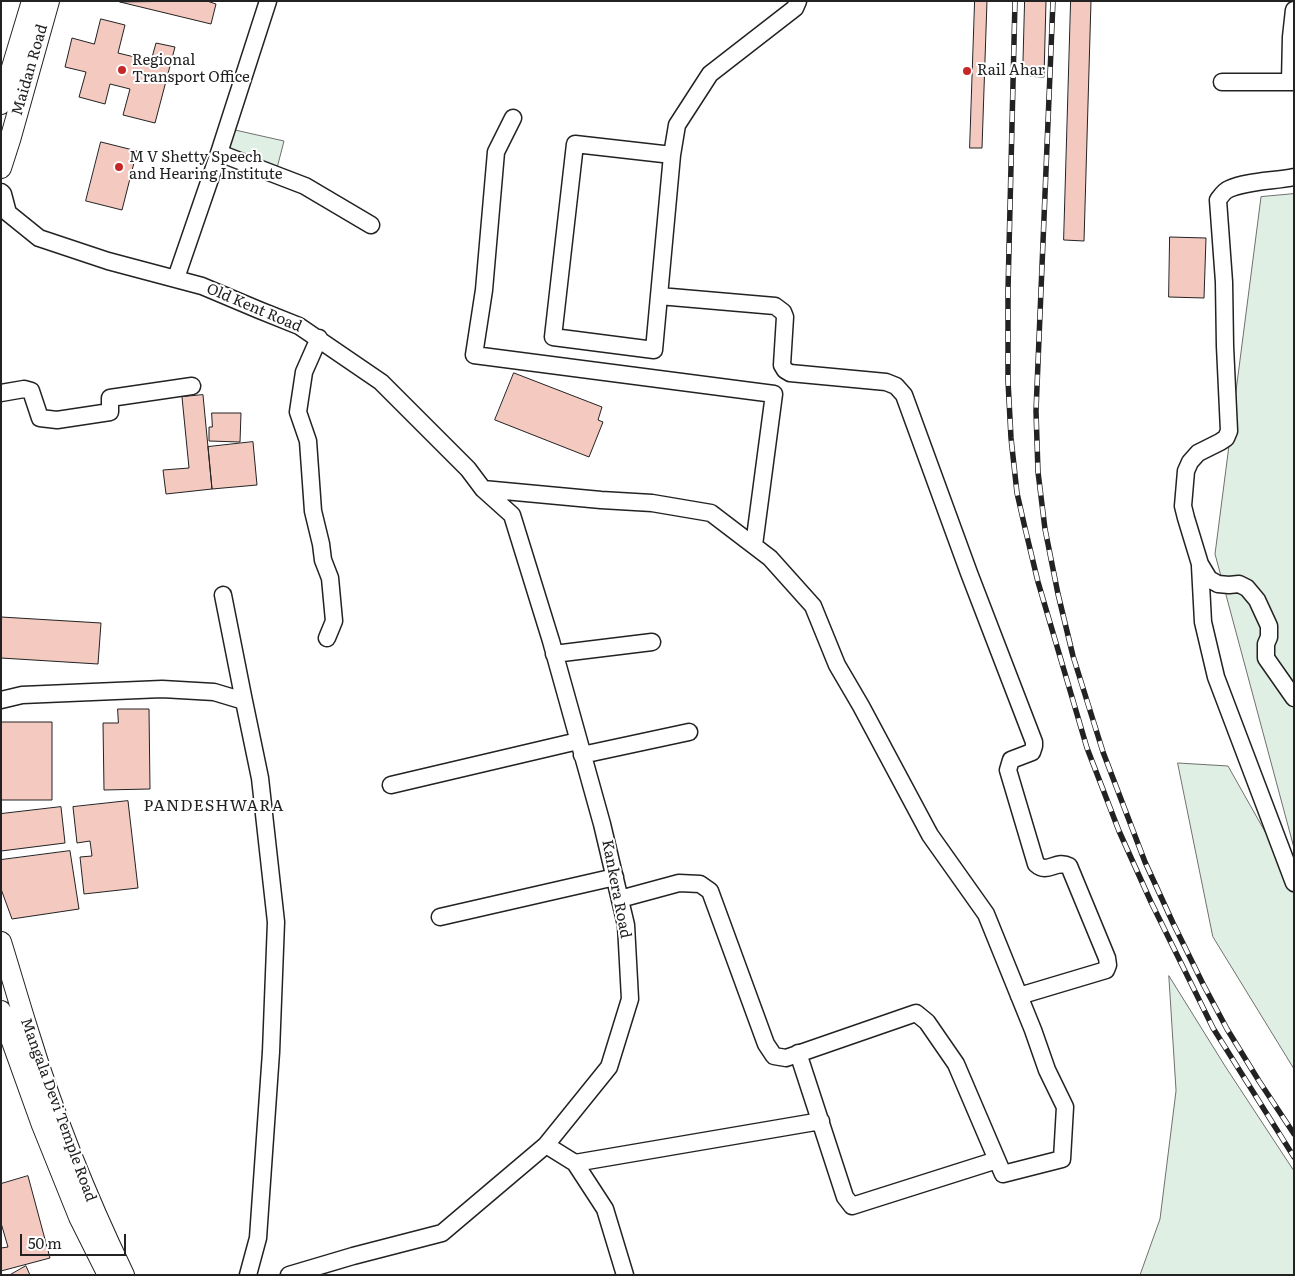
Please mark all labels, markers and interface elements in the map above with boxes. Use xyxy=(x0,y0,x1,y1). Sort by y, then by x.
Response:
street label: Maidan Road xyxy=(8,22,52,118)
place label: Regional Transport Office xyxy=(132,52,250,87)
place label: Rail Ahar xyxy=(977,62,1045,80)
marker: Regional Transport Office xyxy=(116,64,128,76)
marker: Rail Ahar xyxy=(961,65,973,77)
place label: M V Shetty Speech and Hearing Institute xyxy=(129,149,282,184)
marker: M V Shetty Speech and Hearing Institute xyxy=(113,161,125,173)
street label: Old Kent Road xyxy=(204,280,304,336)
district label: PANDESHWARA xyxy=(142,796,286,816)
street label: Kankera Road xyxy=(598,838,634,940)
street label: Mangala Devi Temple Road xyxy=(16,1016,100,1204)
scale bar xyxy=(22,1224,129,1256)
text: 50 m xyxy=(28,1231,62,1254)

